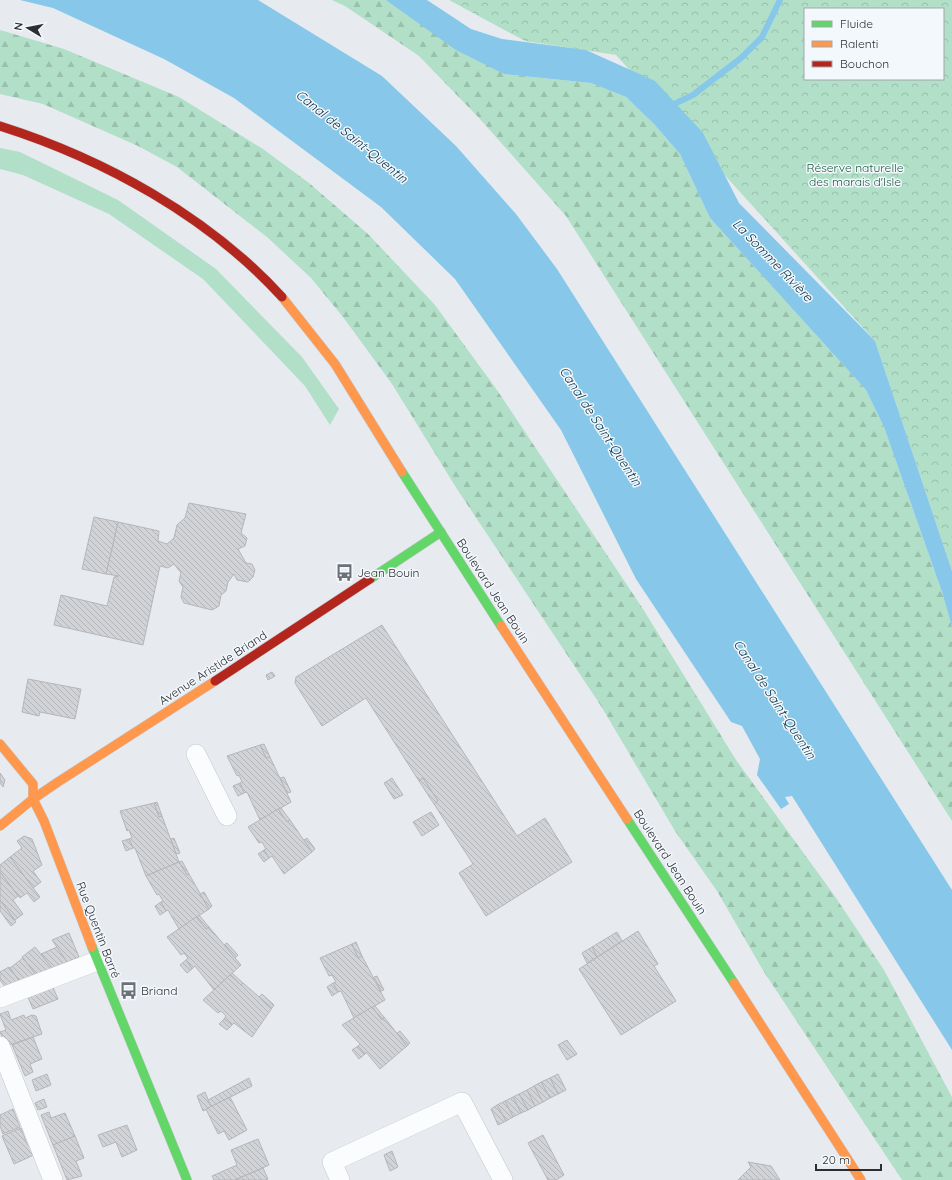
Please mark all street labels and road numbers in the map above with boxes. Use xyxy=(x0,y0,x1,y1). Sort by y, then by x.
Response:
street label: Boulevard Jean Bouin xyxy=(454,535,533,646)
street label: Avenue Aristide Briand xyxy=(156,627,269,708)
street label: Boulevard Jean Bouin xyxy=(631,806,710,917)
street label: Rue Quentin Barré xyxy=(73,879,124,980)

